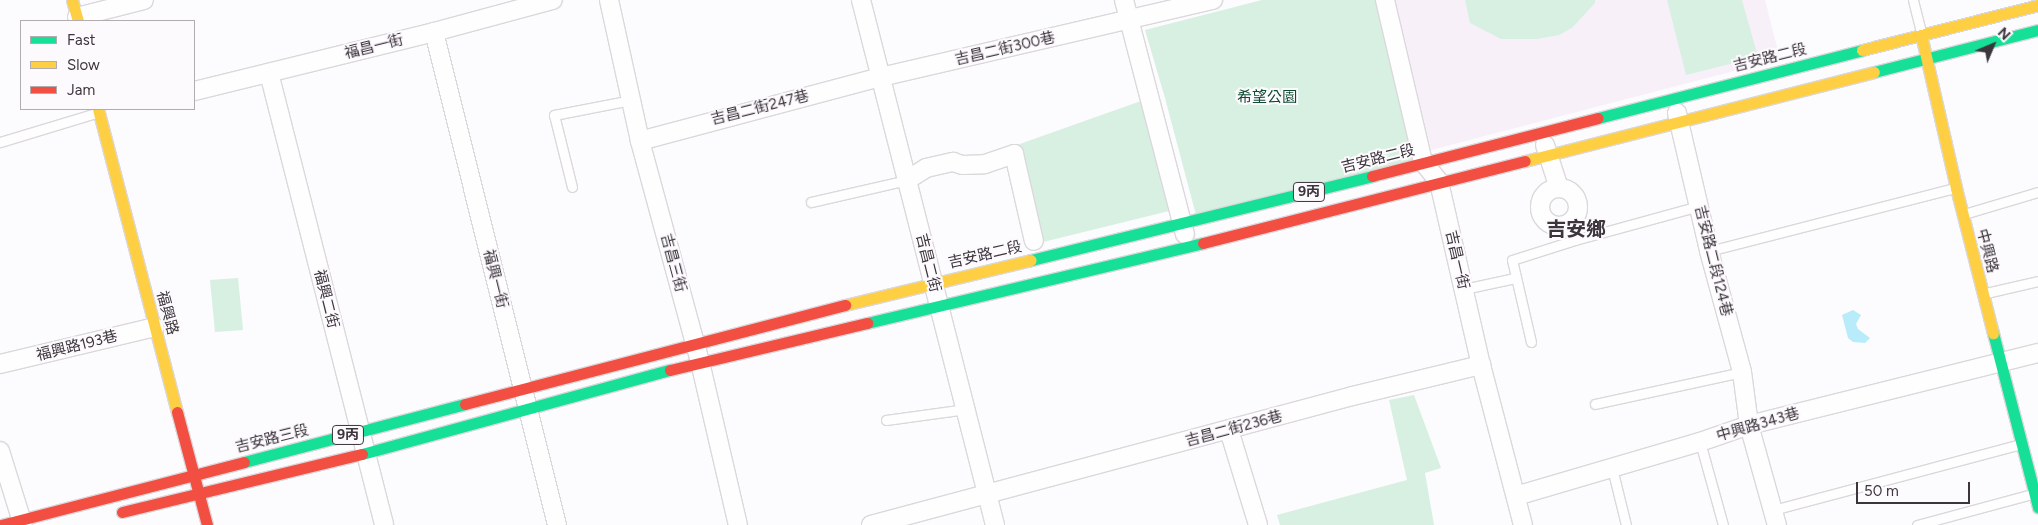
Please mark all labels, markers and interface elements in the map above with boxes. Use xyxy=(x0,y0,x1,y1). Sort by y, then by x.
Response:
legend xyxy=(20,20,195,110)
north arrow xyxy=(1968,20,2018,70)
text: N xyxy=(1994,24,2014,44)
street label: 吉昌二街300巷 xyxy=(953,29,1057,69)
text: Fast xyxy=(67,31,95,49)
street label: 福昌一街 xyxy=(343,31,405,63)
street label: 吉安路二段 xyxy=(1731,40,1809,76)
text: Slow xyxy=(67,56,100,74)
text: Jam xyxy=(67,81,95,99)
street label: 吉昌二街247巷 xyxy=(709,87,811,129)
park label: 希望公園 xyxy=(1237,89,1297,107)
street label: 吉安路二段 xyxy=(1339,141,1417,177)
road number: 9丙 xyxy=(1293,180,1325,203)
street label: 吉安路二段124巷 xyxy=(1690,204,1736,318)
district label: 吉安鄉 xyxy=(1546,217,1606,241)
street label: 中興路 xyxy=(1972,227,2002,275)
street label: 吉昌一街 xyxy=(1441,229,1473,291)
street label: 吉昌三街 xyxy=(657,232,689,294)
street label: 吉昌二街 xyxy=(912,232,944,294)
street label: 吉安路二段 xyxy=(946,238,1024,272)
street label: 福興一街 xyxy=(479,248,511,310)
street label: 福興二街 xyxy=(310,268,342,330)
street label: 福興路 xyxy=(152,289,182,337)
street label: 福興路193巷 xyxy=(35,327,119,365)
street label: 中興路343巷 xyxy=(1714,405,1802,445)
street label: 吉昌二街236巷 xyxy=(1183,407,1285,451)
street label: 吉安路三段 xyxy=(233,421,311,457)
road number: 9丙 xyxy=(332,424,364,446)
scale bar xyxy=(1858,472,1972,504)
text: 50 m xyxy=(1864,482,1899,500)

